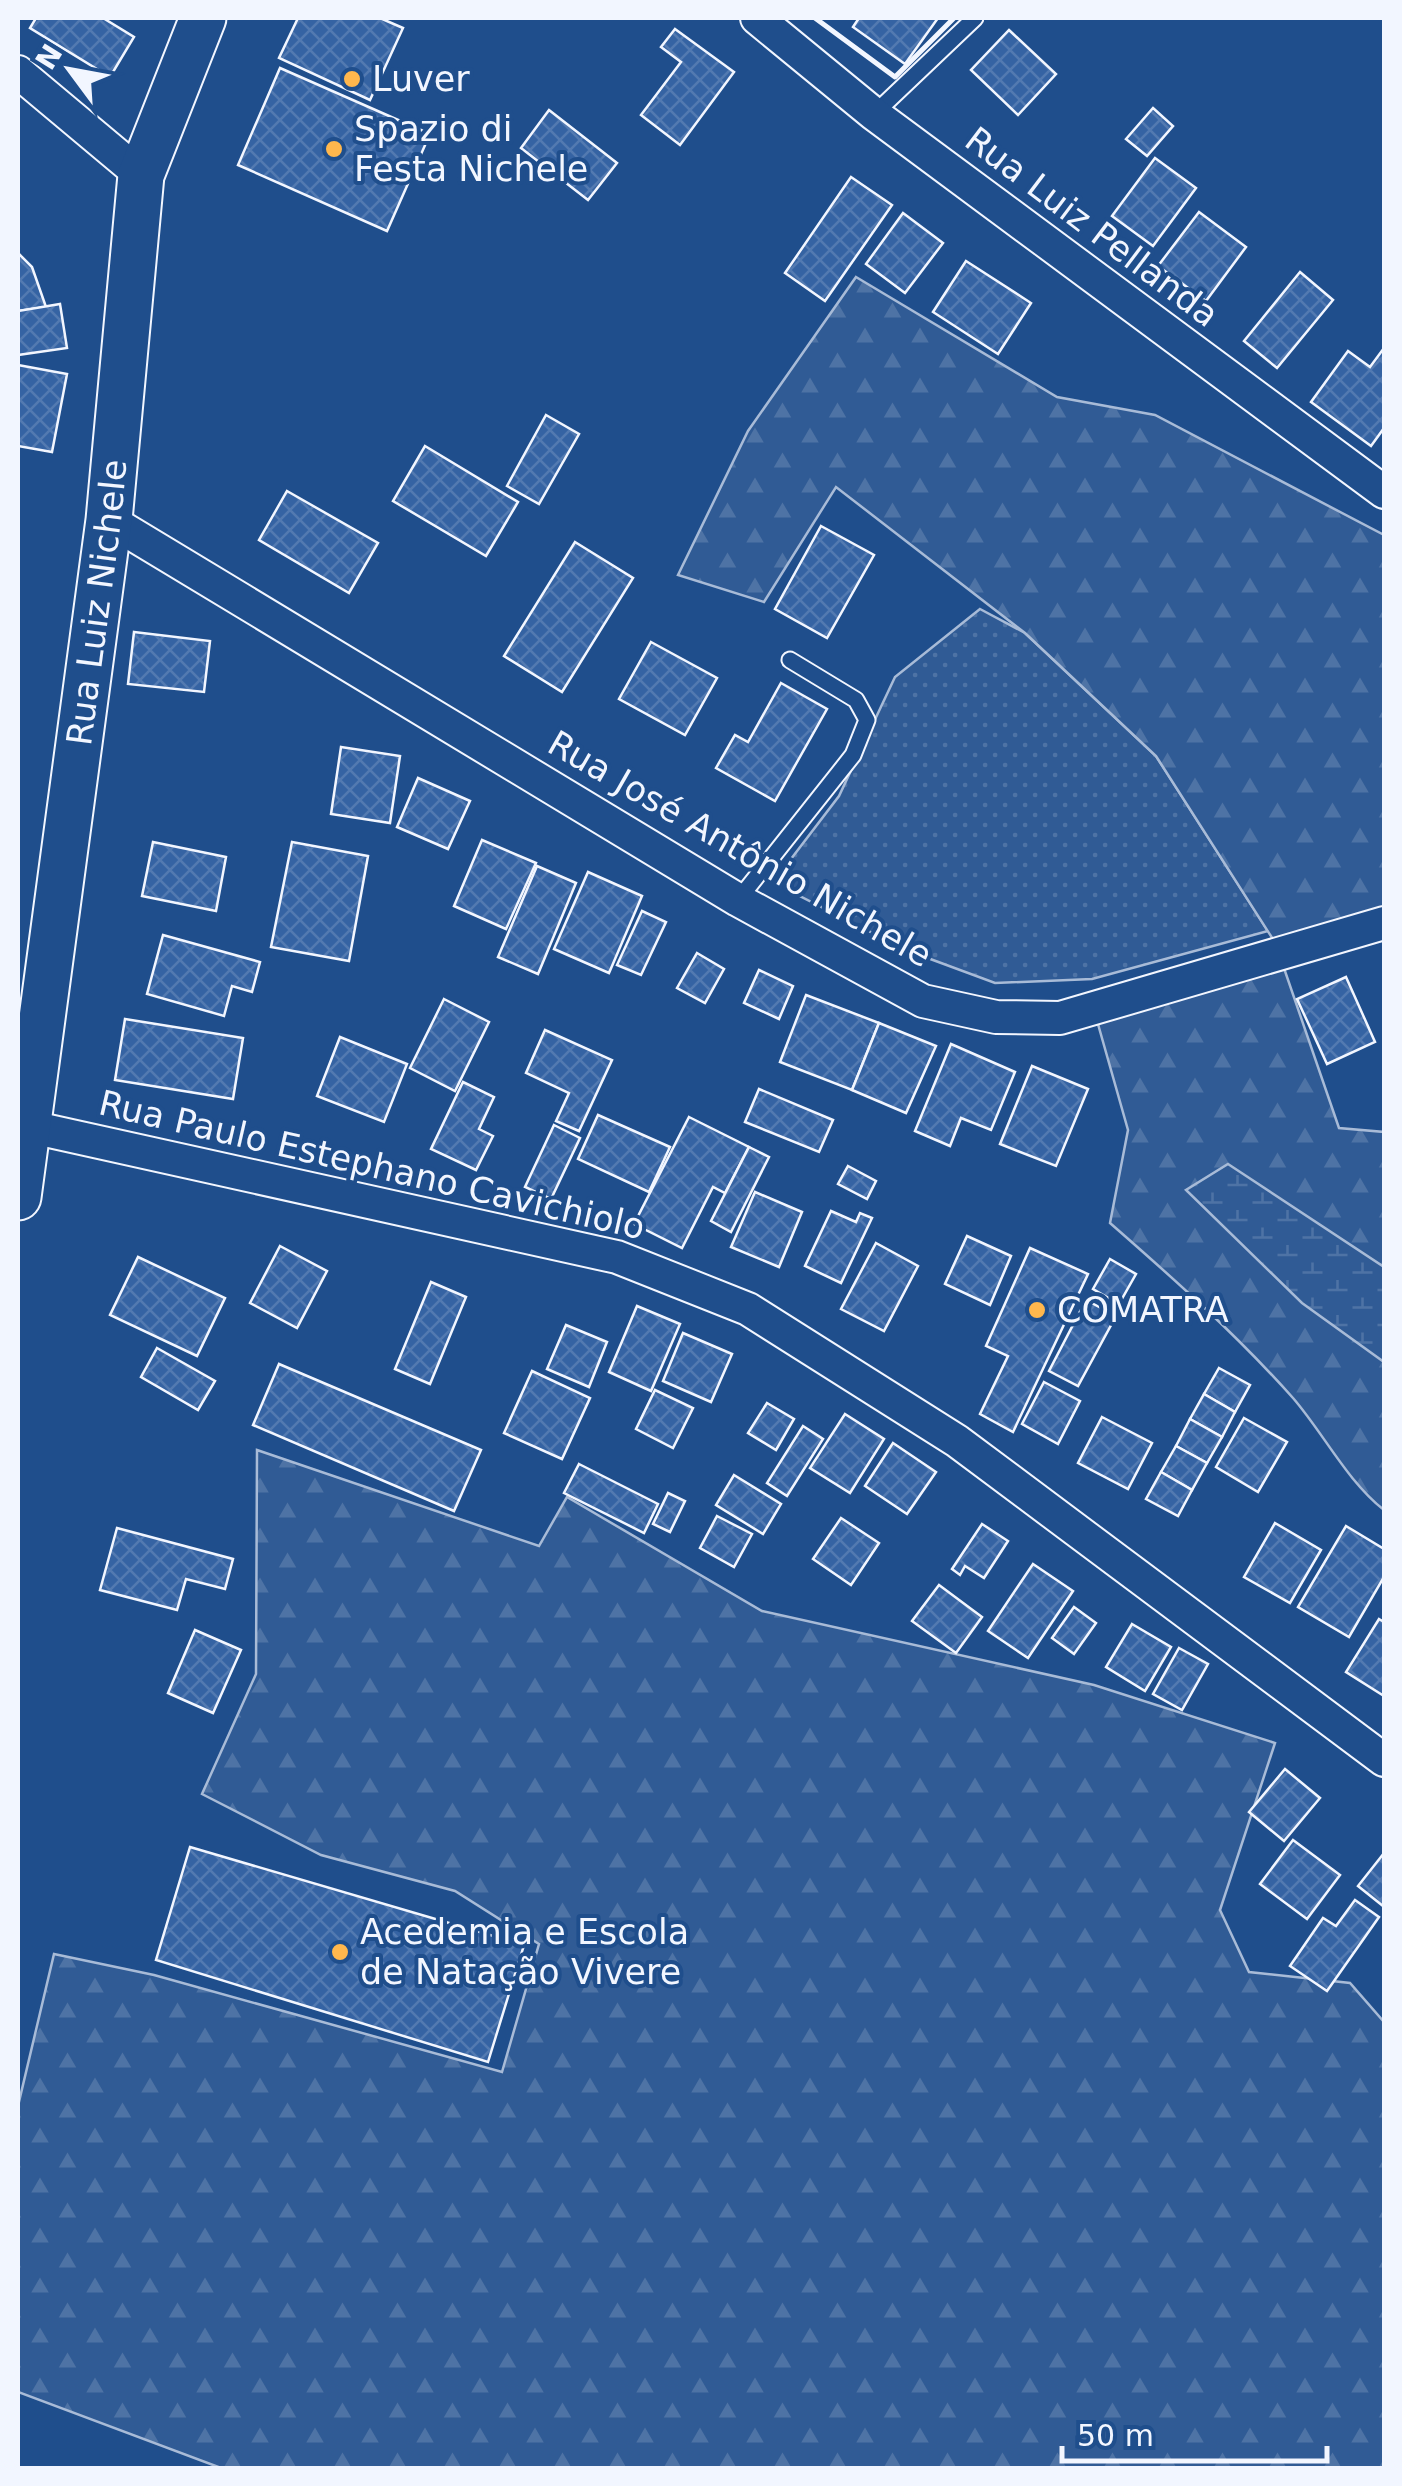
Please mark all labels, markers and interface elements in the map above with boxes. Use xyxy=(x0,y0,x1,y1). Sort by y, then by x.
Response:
north arrow xyxy=(20,20,120,120)
text: N xyxy=(29,38,69,76)
place label: Luver xyxy=(372,59,470,99)
marker: Luver xyxy=(341,68,363,90)
place label: Spazio di Festa Nichele xyxy=(354,109,588,189)
street label: Rua Luiz Pellanda xyxy=(958,119,1226,335)
marker: Spazio di Festa Nichele xyxy=(323,138,345,160)
street label: Rua Luiz Nichele xyxy=(59,457,135,748)
street label: Rua José Antônio Nichele xyxy=(541,723,939,975)
street label: Rua Paulo Estephano Cavichiolo xyxy=(95,1083,649,1247)
place label: COMATRA xyxy=(1057,1290,1229,1330)
marker: COMATRA xyxy=(1026,1299,1048,1321)
place label: Acedemia e Escola de Natação Vivere xyxy=(360,1912,689,1992)
marker: Acedemia e Escola de Natação Vivere xyxy=(329,1941,351,1963)
scale bar xyxy=(1062,2401,1327,2463)
text: 50 m xyxy=(1077,2418,1154,2453)

